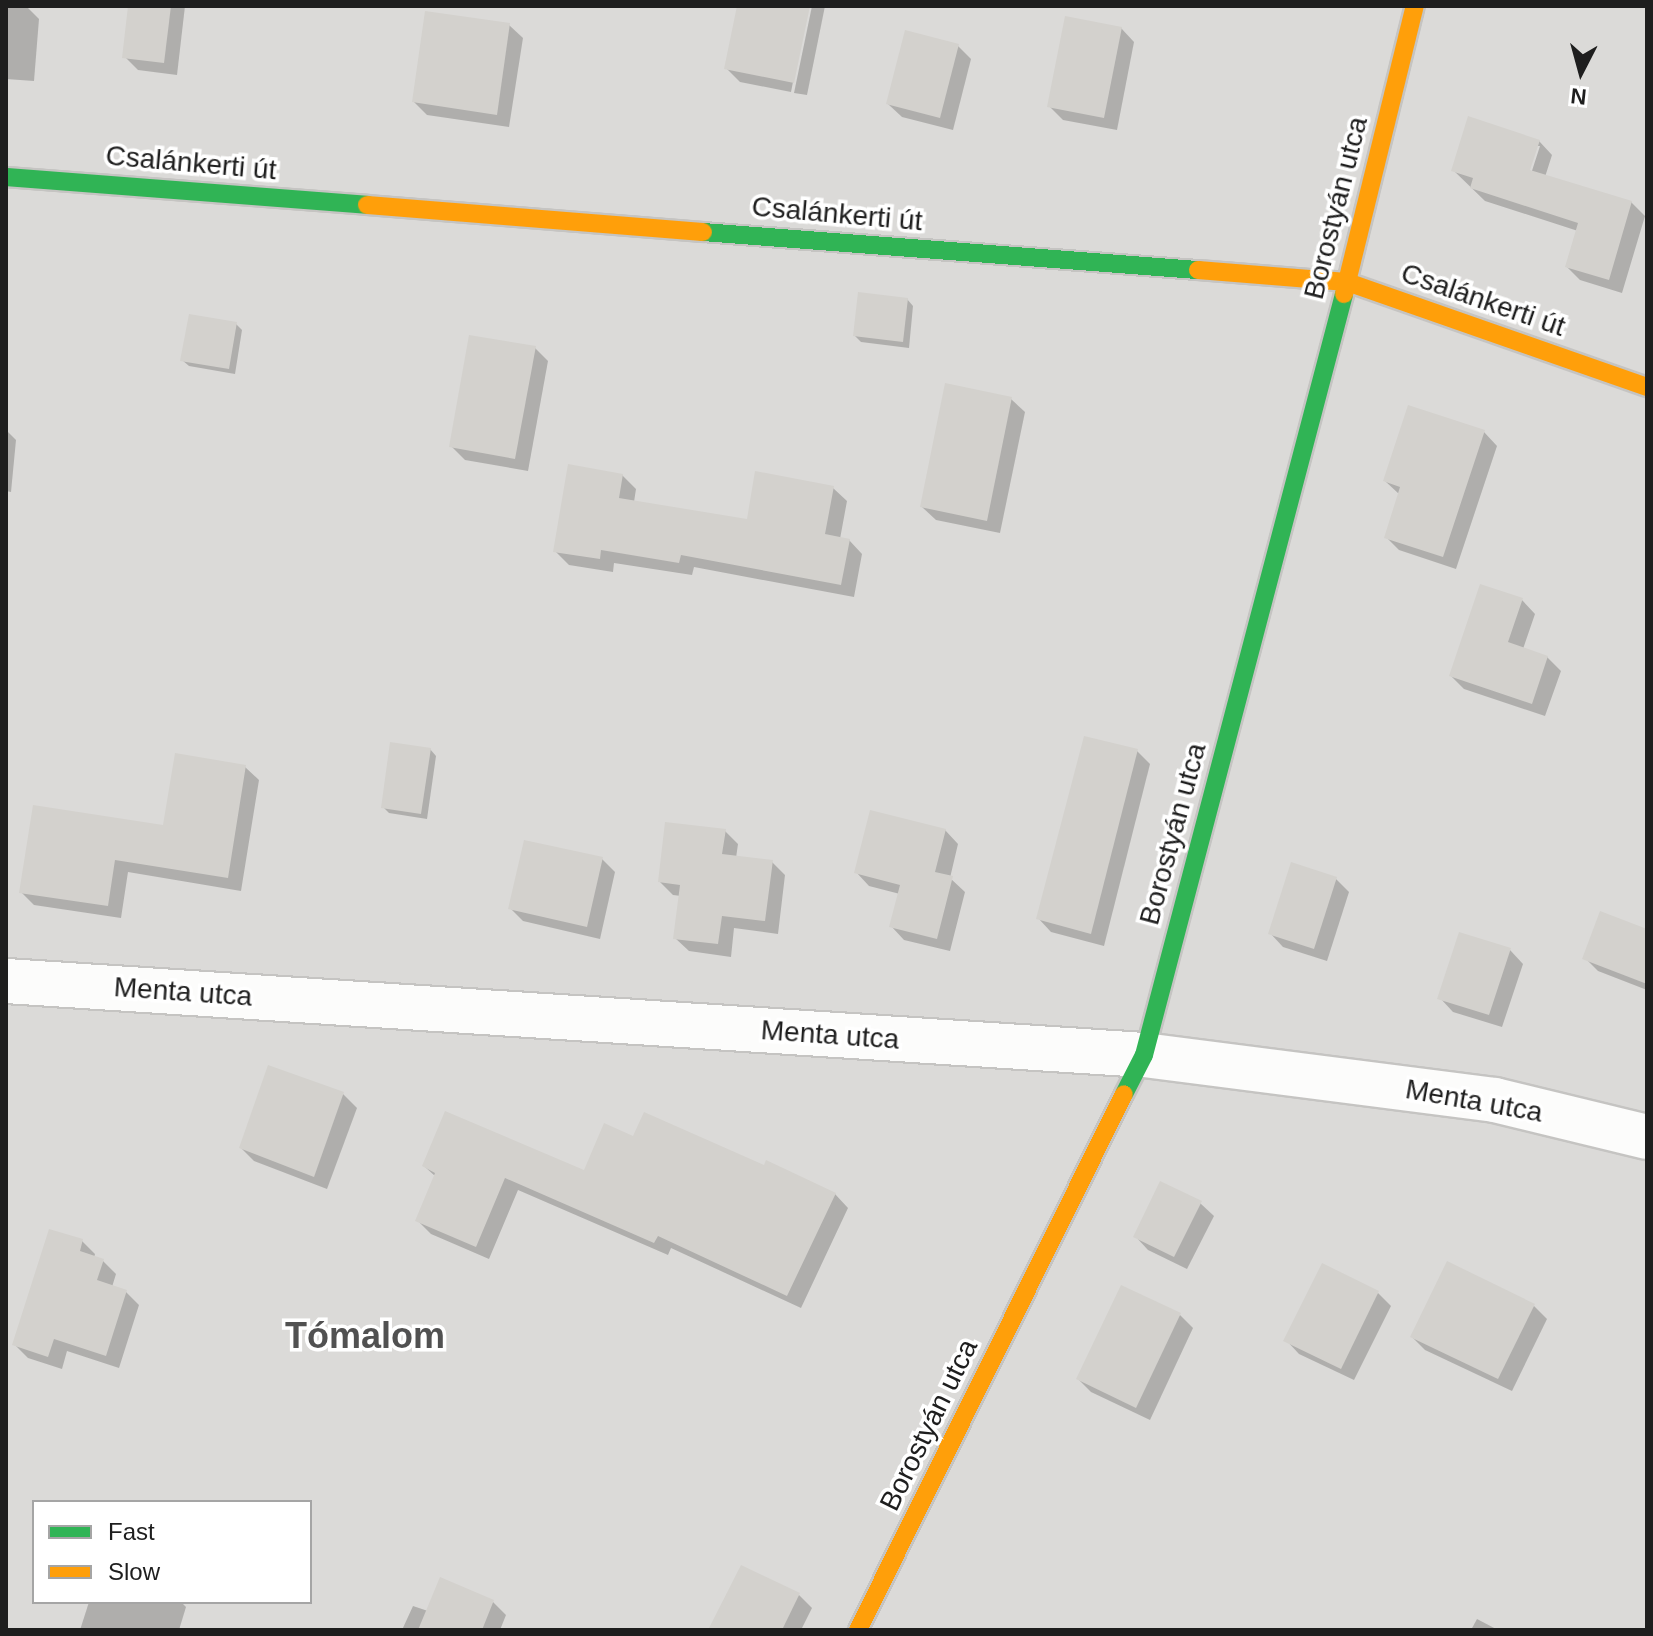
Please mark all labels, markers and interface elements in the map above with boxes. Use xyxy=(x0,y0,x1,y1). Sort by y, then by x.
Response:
north arrow xyxy=(1541,32,1621,112)
text: N xyxy=(1569,83,1588,110)
street label: Borostyán utca xyxy=(1297,113,1375,303)
street label: Csalánkerti út xyxy=(104,139,278,187)
street label: Csalánkerti út xyxy=(750,190,924,238)
street label: Csalánkerti út xyxy=(1397,256,1569,344)
street label: Borostyán utca xyxy=(1133,739,1213,929)
street label: Menta utca xyxy=(113,970,253,1014)
street label: Menta utca xyxy=(760,1013,900,1057)
street label: Menta utca xyxy=(1403,1072,1545,1130)
district label: Tómalom xyxy=(285,1314,445,1358)
street label: Borostyán utca xyxy=(873,1334,985,1516)
legend xyxy=(32,1500,312,1604)
text: Fast xyxy=(108,1518,155,1545)
text: Slow xyxy=(108,1558,160,1585)

